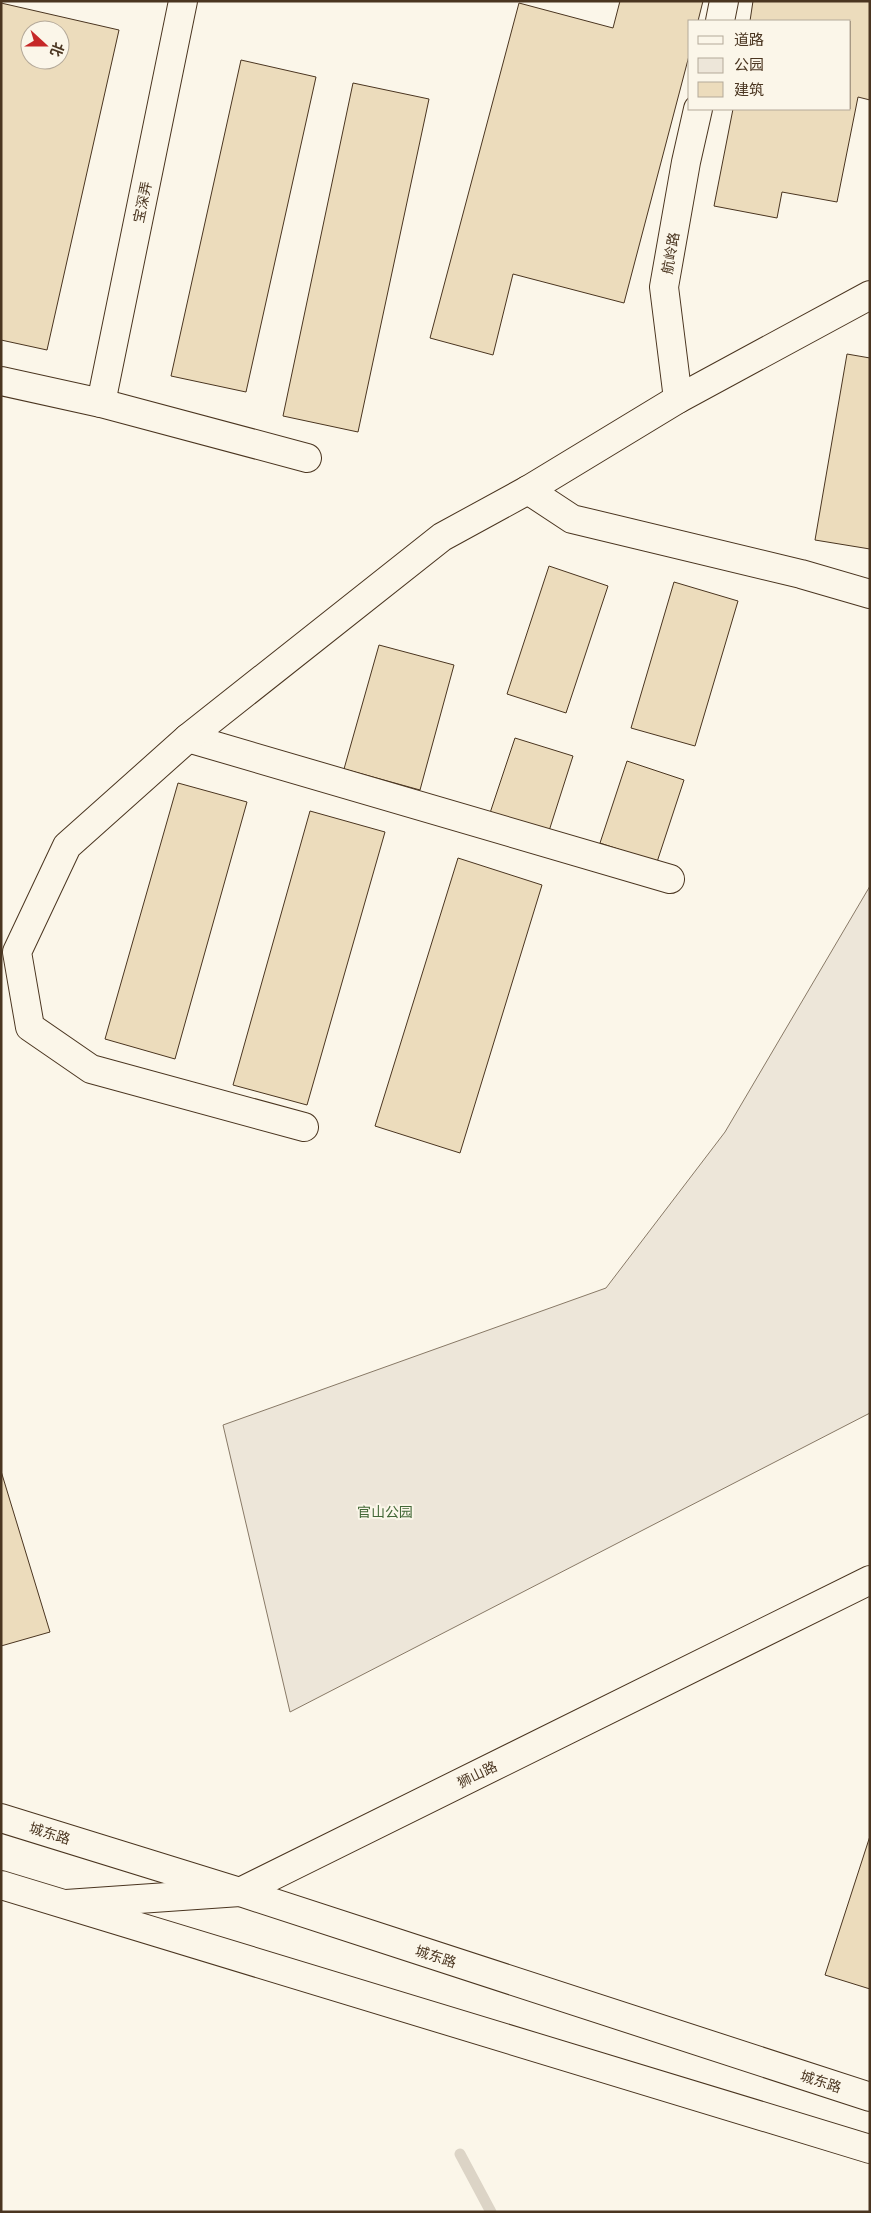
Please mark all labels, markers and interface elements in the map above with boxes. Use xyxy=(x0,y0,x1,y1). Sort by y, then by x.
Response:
north arrow xyxy=(20,20,70,70)
legend xyxy=(688,20,851,110)
text: 道路 xyxy=(734,29,764,49)
text: 北 xyxy=(46,40,69,60)
text: 公园 xyxy=(734,54,764,74)
text: 建筑 xyxy=(734,79,764,99)
street label: 宝深弄 xyxy=(128,179,156,225)
street label: 航岭路 xyxy=(657,231,683,275)
park label: 官山公园 xyxy=(357,1502,413,1521)
street label: 狮山路 xyxy=(454,1756,500,1792)
street label: 城东路 xyxy=(27,1818,73,1848)
street label: 城东路 xyxy=(413,1940,459,1972)
street label: 城东路 xyxy=(798,2065,844,2097)

